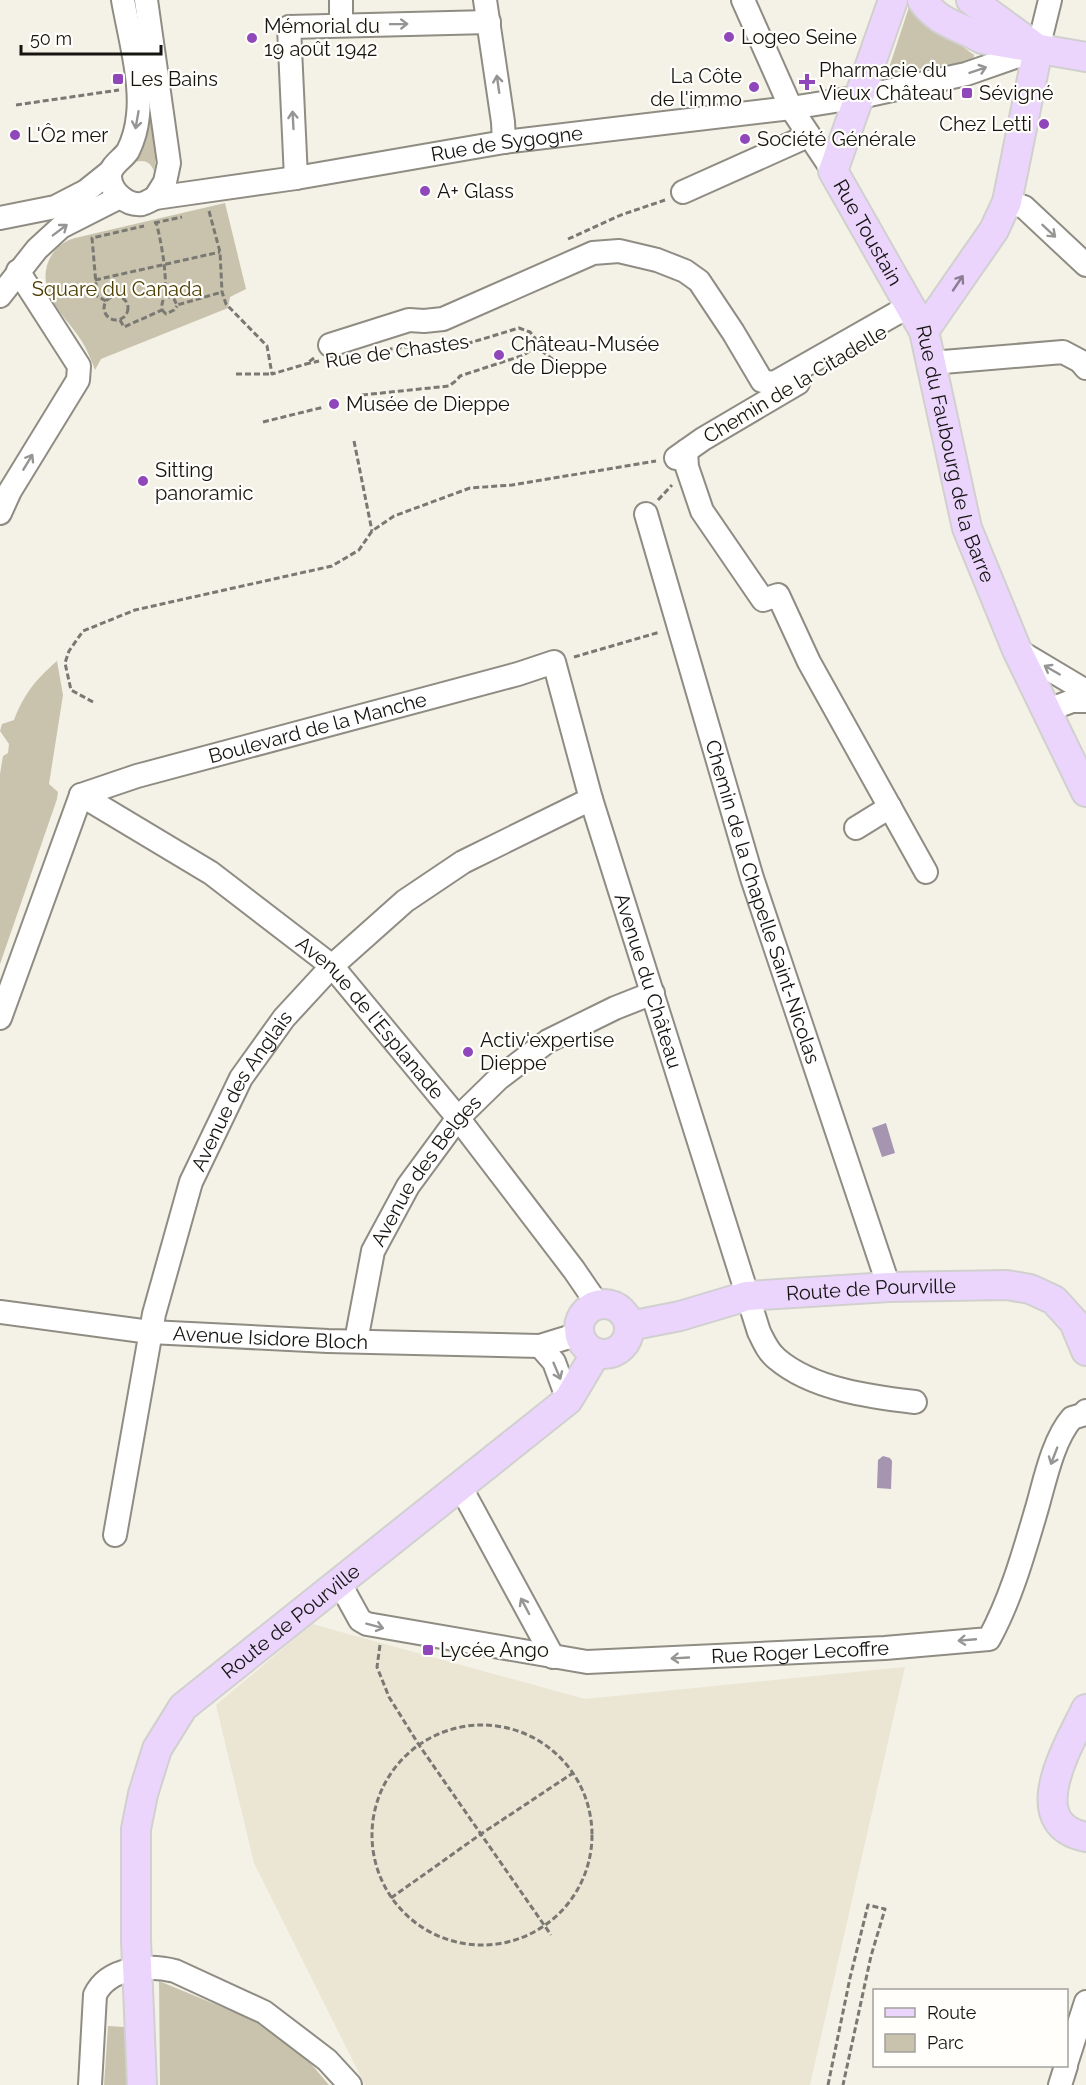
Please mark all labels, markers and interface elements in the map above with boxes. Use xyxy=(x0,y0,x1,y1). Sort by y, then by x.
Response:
place label: Mémorial du 19 août 1942 xyxy=(264,14,380,61)
scale bar xyxy=(21,18,160,56)
one-way arrow xyxy=(389,18,409,30)
place label: Logeo Seine xyxy=(741,25,857,49)
text: 50 m xyxy=(30,28,72,49)
marker: Logeo Seine xyxy=(722,30,736,44)
marker: Mémorial du 19 août 1942 xyxy=(245,31,259,45)
place label: Pharmacie du Vieux Château xyxy=(819,58,953,105)
place label: La Côte de l'immo xyxy=(650,64,742,111)
one-way arrow xyxy=(968,64,987,75)
place label: Les Bains xyxy=(130,67,218,91)
marker: Les Bains xyxy=(111,72,125,86)
one-way arrow xyxy=(492,74,503,94)
marker: Pharmacie du Vieux Château xyxy=(800,75,814,89)
marker: La Côte de l'immo xyxy=(747,80,761,94)
place label: Sévigné xyxy=(979,81,1054,105)
marker: Sévigné xyxy=(960,86,974,100)
one-way arrow xyxy=(131,110,142,129)
one-way arrow xyxy=(288,110,299,130)
place label: Chez Letti xyxy=(939,112,1032,136)
marker: Chez Letti xyxy=(1037,117,1051,131)
street label: Rue de Sygogne xyxy=(429,121,584,166)
place label: L'Ô2 mer xyxy=(27,123,108,147)
place label: Société Générale xyxy=(757,127,916,151)
marker: L'Ô2 mer xyxy=(8,128,22,142)
marker: Société Générale xyxy=(738,132,752,146)
street label: Rue Toustain xyxy=(828,175,908,290)
place label: A+ Glass xyxy=(437,179,514,203)
marker: A+ Glass xyxy=(418,184,432,198)
one-way arrow xyxy=(1041,223,1056,238)
one-way arrow xyxy=(51,224,67,236)
one-way arrow xyxy=(952,276,964,292)
park label: Square du Canada xyxy=(32,277,202,301)
street label: Chemin de la Citadelle xyxy=(699,320,891,448)
street label: Rue du Faubourg de la Barre xyxy=(911,323,1000,586)
street label: Rue de Chastes xyxy=(324,329,470,373)
place label: Château-Musée de Dieppe xyxy=(511,332,660,379)
marker: Château-Musée de Dieppe xyxy=(492,348,506,362)
place label: Musée de Dieppe xyxy=(346,392,510,416)
marker: Musée de Dieppe xyxy=(327,397,341,411)
one-way arrow xyxy=(23,454,35,471)
place label: Sitting panoramic xyxy=(155,458,253,505)
marker: Sitting panoramic xyxy=(136,474,150,488)
one-way arrow xyxy=(1044,664,1061,676)
street label: Boulevard de la Manche xyxy=(206,687,429,768)
street label: Chemin de la Chapelle Saint-Nicolas xyxy=(700,737,825,1067)
street label: Avenue du Château xyxy=(609,890,687,1071)
street label: Avenue de l'Esplanade xyxy=(292,931,449,1104)
street label: Avenue des Anglais xyxy=(186,1005,297,1175)
place label: Activ'expertise Dieppe xyxy=(480,1028,614,1075)
marker: Activ'expertise Dieppe xyxy=(461,1045,475,1059)
street label: Avenue des Belges xyxy=(366,1090,486,1250)
street label: Route de Pourville xyxy=(785,1274,956,1306)
street label: Avenue Isidore Bloch xyxy=(172,1321,368,1354)
one-way arrow xyxy=(553,1362,564,1380)
one-way arrow xyxy=(1047,1446,1058,1464)
street label: Route de Pourville xyxy=(217,1559,365,1684)
one-way arrow xyxy=(519,1598,531,1615)
one-way arrow xyxy=(365,1620,384,1632)
one-way arrow xyxy=(958,1635,978,1646)
street label: Rue Roger Lecoffre xyxy=(711,1636,890,1668)
place label: Lycée Ango xyxy=(440,1638,549,1662)
marker: Lycée Ango xyxy=(421,1643,435,1657)
one-way arrow xyxy=(670,1652,690,1663)
legend xyxy=(873,1989,1068,2067)
text: Route xyxy=(927,2002,977,2023)
text: Parc xyxy=(927,2032,964,2053)

